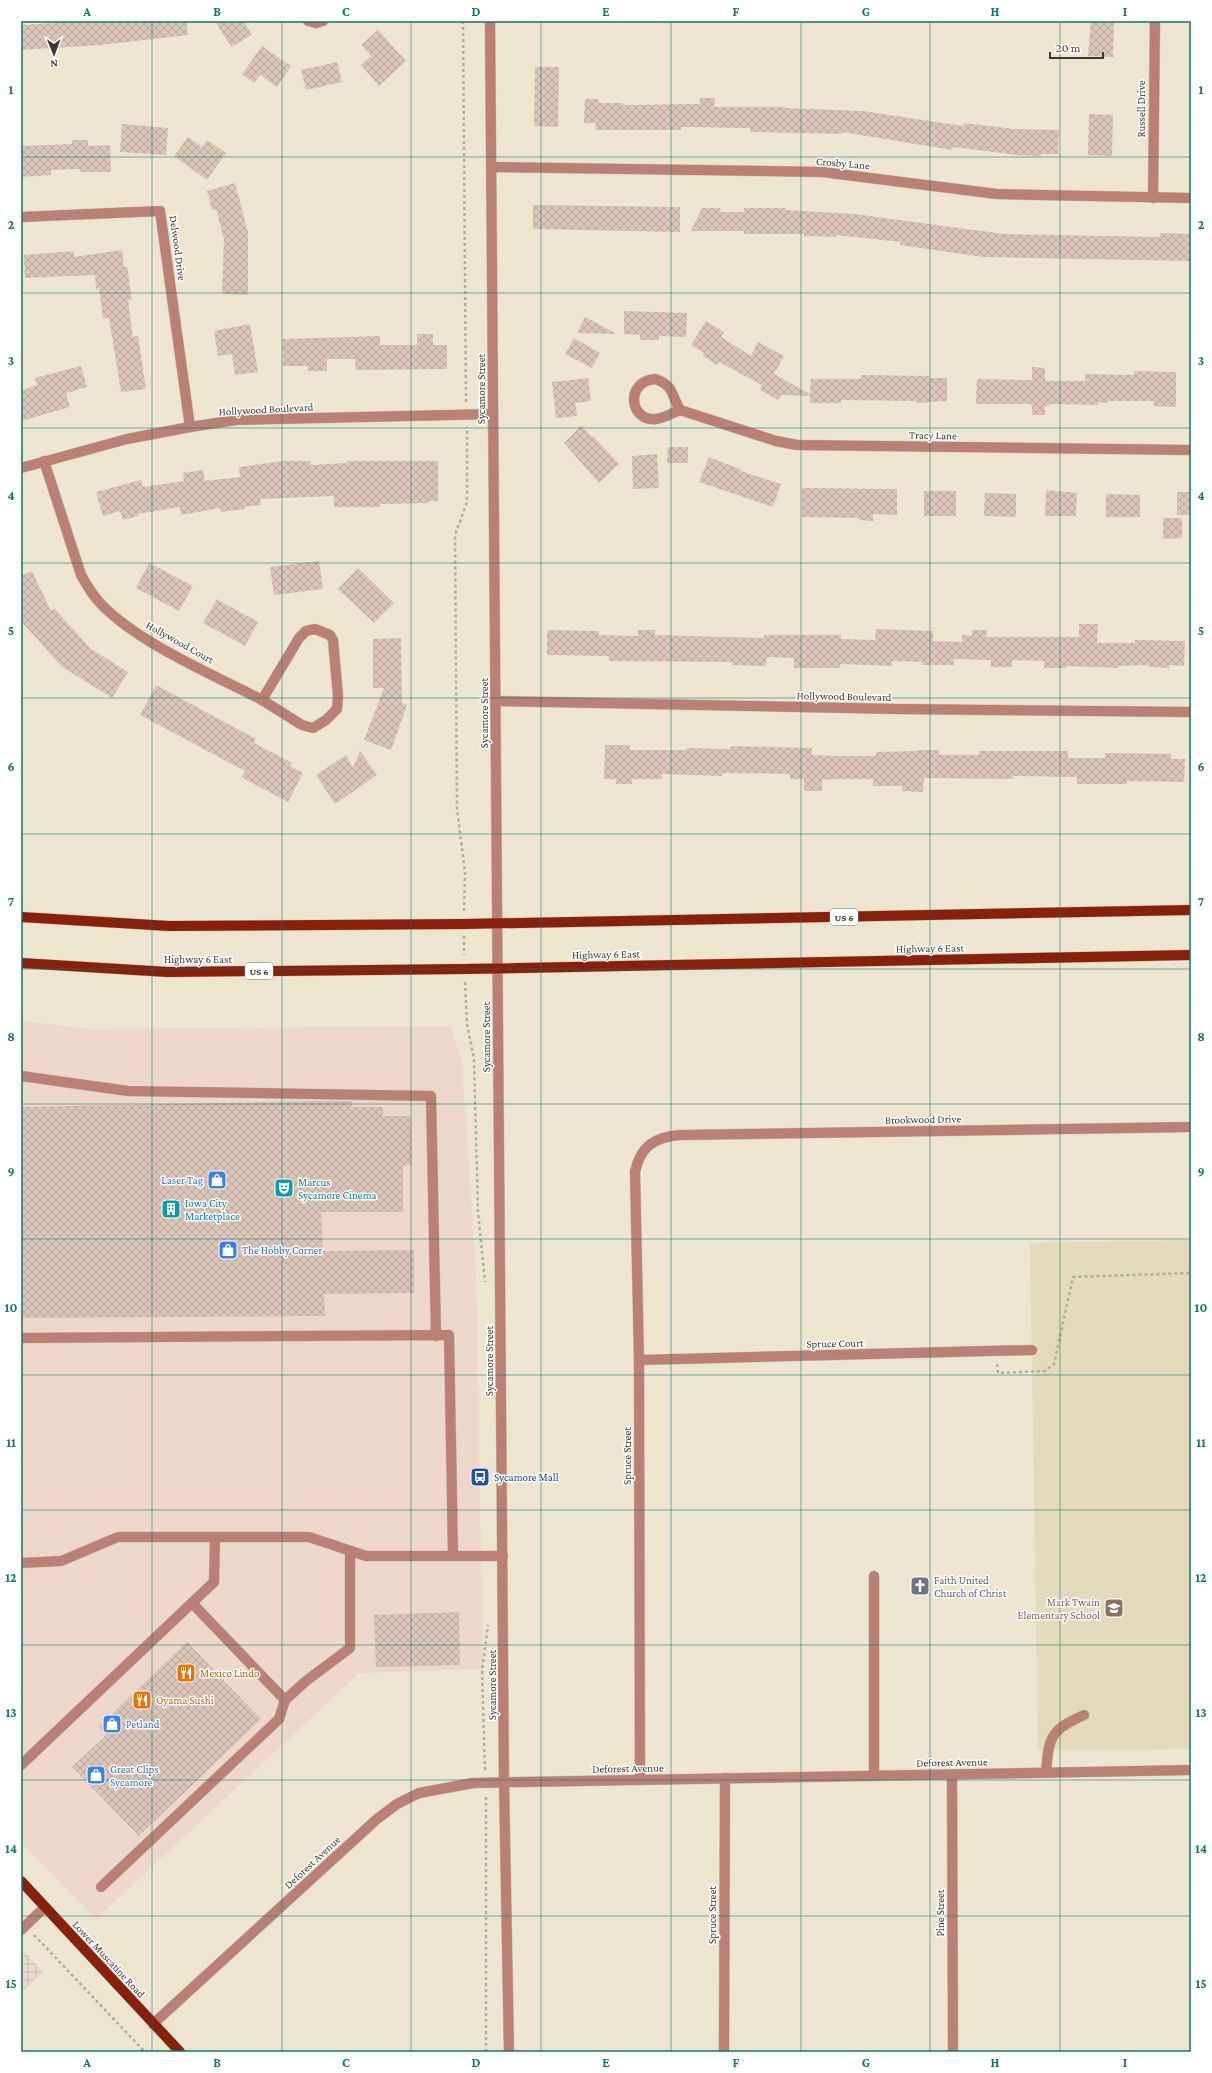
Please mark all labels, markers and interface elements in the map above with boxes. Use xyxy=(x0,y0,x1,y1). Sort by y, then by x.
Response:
text: A xyxy=(82,4,91,19)
text: B xyxy=(213,4,221,19)
text: C xyxy=(342,4,350,19)
text: D xyxy=(472,4,481,19)
text: E xyxy=(602,4,610,19)
text: F xyxy=(733,4,740,19)
text: G xyxy=(862,4,870,19)
text: H xyxy=(991,4,1000,19)
text: I xyxy=(1123,4,1127,19)
north arrow xyxy=(34,34,74,74)
scale bar xyxy=(1050,34,1103,60)
text: 20 m xyxy=(1056,41,1081,55)
text: N xyxy=(50,58,58,70)
street label: Russell Drive xyxy=(1135,80,1147,138)
text: 1 xyxy=(9,82,14,97)
text: 1 xyxy=(1199,82,1204,97)
street label: Crosby Lane xyxy=(816,155,871,172)
street label: Delwood Drive xyxy=(167,215,189,282)
text: 2 xyxy=(8,217,15,232)
text: 2 xyxy=(1198,217,1205,232)
text: 3 xyxy=(8,353,14,368)
text: 3 xyxy=(1198,353,1204,368)
street label: Sycamore Street xyxy=(475,354,488,424)
street label: Hollywood Boulevard xyxy=(218,401,314,418)
street label: Tracy Lane xyxy=(909,429,957,442)
text: 4 xyxy=(7,488,15,503)
text: 4 xyxy=(1197,488,1205,503)
street label: Hollywood Court xyxy=(144,618,216,667)
text: 5 xyxy=(8,623,14,638)
text: 5 xyxy=(1198,623,1204,638)
street label: Sycamore Street xyxy=(478,678,491,748)
street label: Hollywood Boulevard xyxy=(796,689,892,704)
text: 6 xyxy=(7,759,15,774)
text: 6 xyxy=(1197,759,1205,774)
text: 7 xyxy=(8,894,14,909)
text: 7 xyxy=(1198,894,1204,909)
road number: US 6 xyxy=(830,909,858,925)
street label: Highway 6 East xyxy=(896,941,965,956)
street label: Highway 6 East xyxy=(572,947,641,962)
street label: Highway 6 East xyxy=(164,953,232,966)
road number: US 6 xyxy=(245,963,273,979)
street label: Sycamore Street xyxy=(480,1002,493,1072)
text: 8 xyxy=(7,1029,15,1044)
text: 8 xyxy=(1197,1029,1205,1044)
street label: Brookwood Drive xyxy=(885,1112,961,1126)
text: 9 xyxy=(7,1164,15,1179)
text: 9 xyxy=(1197,1164,1205,1179)
shop icon: Laser Tag xyxy=(206,1169,228,1191)
place label: Laser Tag xyxy=(161,1174,204,1187)
place label: Marcus Sycamore Cinema xyxy=(298,1176,377,1202)
theatre icon: Marcus Sycamore Cinema xyxy=(273,1177,295,1199)
place label: Iowa City Marketplace xyxy=(185,1197,240,1223)
building icon: Iowa City Marketplace xyxy=(160,1198,182,1220)
shop icon: The Hobby Corner xyxy=(217,1239,239,1261)
place label: The Hobby Corner xyxy=(242,1244,322,1257)
text: 10 xyxy=(5,1300,17,1315)
text: 10 xyxy=(1195,1300,1207,1315)
street label: Sycamore Street xyxy=(483,1326,496,1396)
street label: Spruce Court xyxy=(806,1336,864,1350)
street label: Spruce Street xyxy=(621,1427,634,1485)
text: 11 xyxy=(6,1435,16,1450)
text: 11 xyxy=(1196,1435,1206,1450)
bus stop icon: Sycamore Mall xyxy=(469,1466,491,1488)
place label: Sycamore Mall xyxy=(494,1471,559,1484)
text: 12 xyxy=(5,1570,17,1585)
text: 12 xyxy=(1195,1570,1207,1585)
place label: Faith United Church of Christ xyxy=(934,1574,1007,1599)
church icon: Faith United Church of Christ xyxy=(909,1575,931,1597)
place label: Mark Twain Elementary School xyxy=(1018,1596,1100,1622)
school or university icon: Mark Twain Elementary School xyxy=(1103,1597,1125,1619)
street label: Sycamore Street xyxy=(486,1650,499,1720)
restaurant icon: Mexico Lindo xyxy=(175,1662,197,1684)
place label: Mexico Lindo xyxy=(200,1667,260,1679)
restaurant icon: Oyama Sushi xyxy=(131,1689,153,1711)
place label: Oyama Sushi xyxy=(156,1694,214,1707)
text: 13 xyxy=(5,1705,17,1720)
text: 13 xyxy=(1195,1705,1207,1720)
shop icon: Petland xyxy=(101,1713,123,1735)
place label: Petland xyxy=(126,1718,160,1730)
street label: Deforest Avenue xyxy=(916,1755,988,1769)
street label: Deforest Avenue xyxy=(592,1761,664,1775)
place label: Great Clips Sycamore xyxy=(110,1763,159,1789)
shop icon: Great Clips Sycamore xyxy=(85,1764,107,1786)
street label: Deforest Avenue xyxy=(282,1833,342,1891)
text: 14 xyxy=(5,1841,17,1856)
text: 14 xyxy=(1195,1841,1207,1856)
street label: Spruce Street xyxy=(706,1886,719,1944)
street label: Pine Street xyxy=(934,1889,946,1936)
street label: Lower Muscatine Road xyxy=(70,1918,148,2000)
text: 15 xyxy=(5,1976,17,1991)
text: 15 xyxy=(1195,1976,1207,1991)
text: A xyxy=(82,2055,91,2070)
text: B xyxy=(213,2055,221,2070)
text: C xyxy=(342,2055,350,2070)
text: D xyxy=(472,2055,481,2070)
text: E xyxy=(602,2055,610,2070)
text: F xyxy=(733,2055,740,2070)
text: G xyxy=(862,2055,870,2070)
text: H xyxy=(991,2055,1000,2070)
text: I xyxy=(1123,2055,1127,2070)

